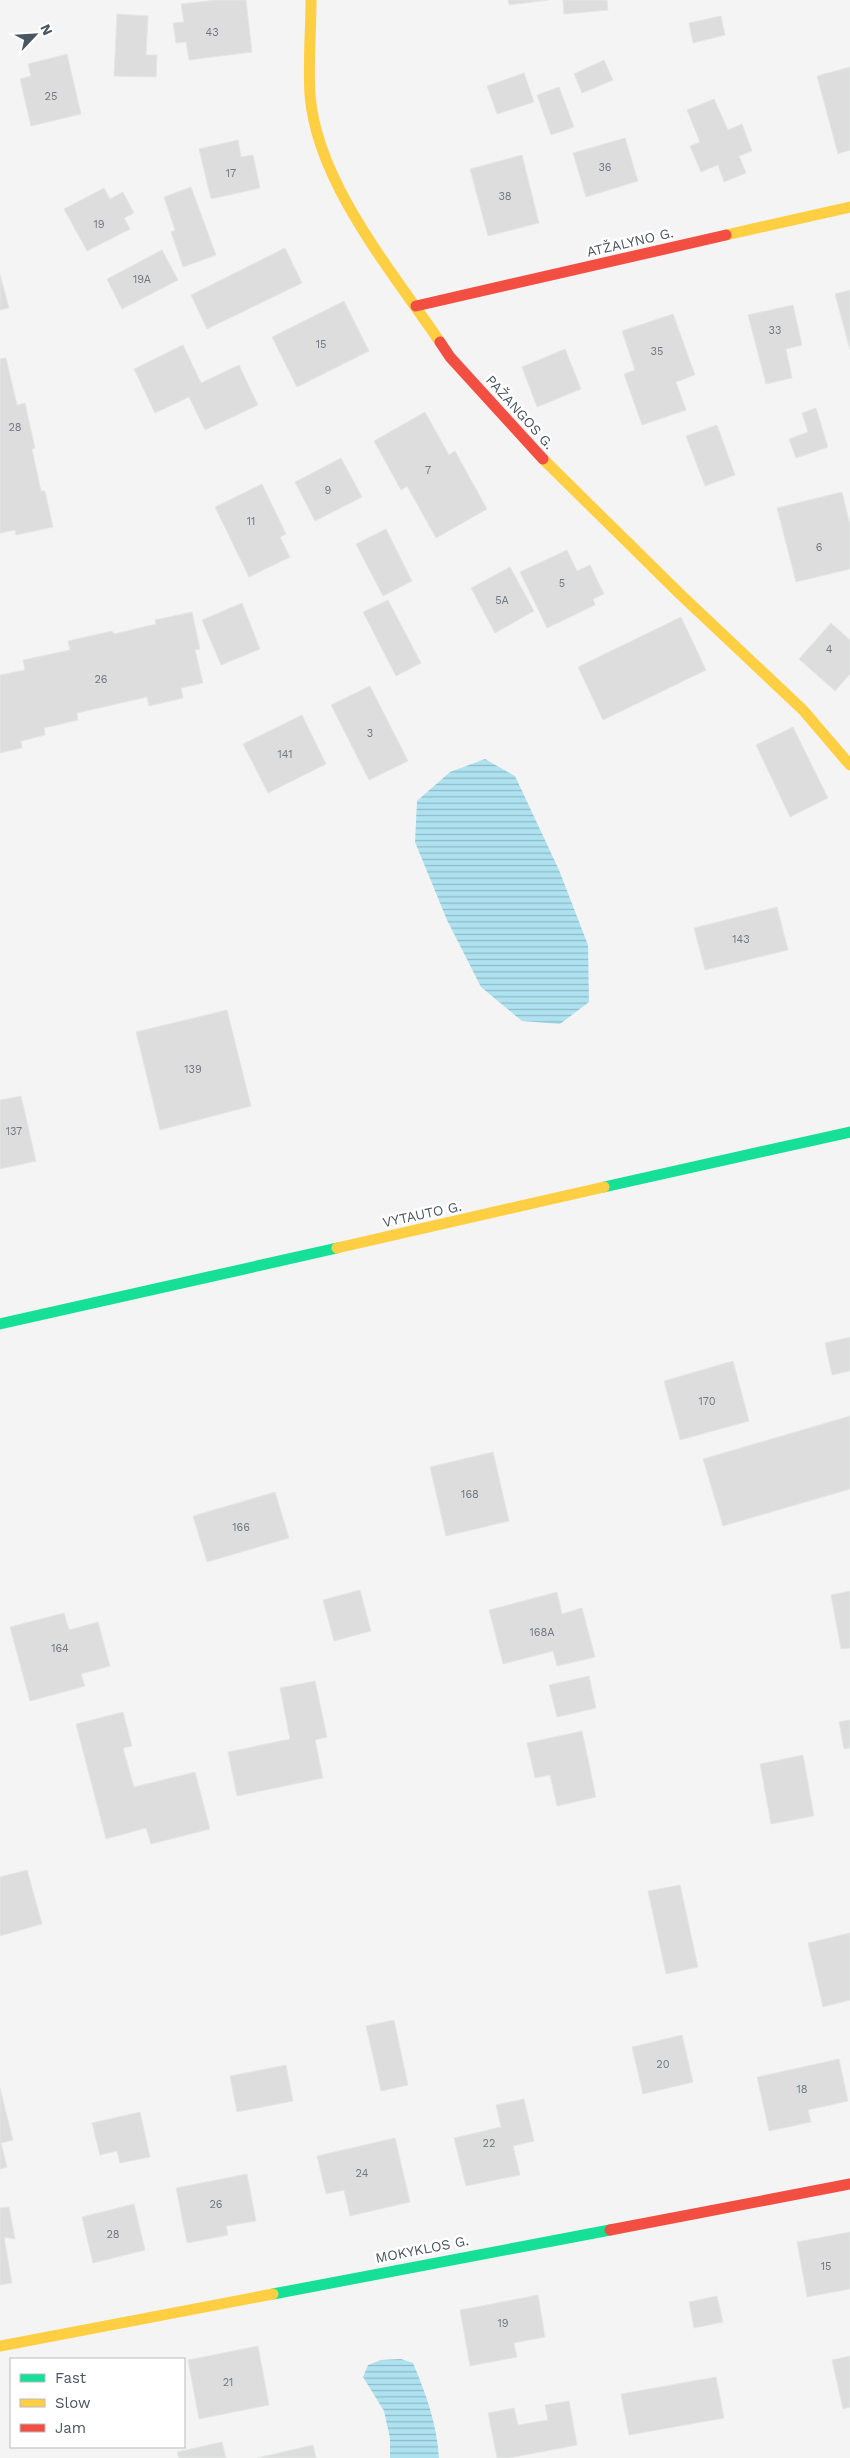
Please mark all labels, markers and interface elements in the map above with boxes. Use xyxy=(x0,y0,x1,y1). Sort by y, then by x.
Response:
north arrow xyxy=(10,10,60,60)
text: N xyxy=(37,21,56,38)
house number: 43 xyxy=(205,26,219,39)
house number: 25 xyxy=(45,90,57,103)
house number: 36 xyxy=(598,161,612,174)
house number: 17 xyxy=(226,167,236,180)
house number: 38 xyxy=(498,190,512,203)
house number: 19 xyxy=(93,218,105,231)
street label: ATŽALYNO G. xyxy=(585,224,675,260)
house number: 19A xyxy=(133,273,151,286)
house number: 33 xyxy=(769,324,781,337)
house number: 15 xyxy=(316,338,326,351)
house number: 35 xyxy=(651,345,663,358)
street label: PAŽANGOS G. xyxy=(483,372,557,452)
house number: 28 xyxy=(8,421,22,434)
house number: 7 xyxy=(425,464,431,477)
house number: 9 xyxy=(325,484,332,497)
house number: 11 xyxy=(247,515,255,528)
house number: 6 xyxy=(816,541,823,554)
house number: 5 xyxy=(559,577,565,590)
house number: 5A xyxy=(495,594,509,607)
house number: 4 xyxy=(826,643,833,656)
house number: 26 xyxy=(94,673,108,686)
house number: 3 xyxy=(367,727,373,740)
house number: 141 xyxy=(277,748,293,761)
house number: 143 xyxy=(732,933,750,946)
house number: 139 xyxy=(184,1063,202,1076)
house number: 137 xyxy=(6,1125,22,1138)
street label: VYTAUTO G. xyxy=(381,1198,463,1230)
house number: 170 xyxy=(698,1395,716,1408)
house number: 168 xyxy=(461,1488,479,1501)
house number: 166 xyxy=(232,1521,250,1534)
house number: 168A xyxy=(529,1626,555,1639)
house number: 164 xyxy=(51,1642,69,1655)
house number: 20 xyxy=(656,2058,670,2071)
house number: 18 xyxy=(796,2083,808,2096)
house number: 22 xyxy=(483,2137,495,2150)
house number: 24 xyxy=(356,2167,369,2180)
house number: 26 xyxy=(209,2198,223,2211)
house number: 28 xyxy=(106,2228,120,2241)
street label: MOKYKLOS G. xyxy=(374,2232,470,2266)
house number: 15 xyxy=(821,2260,831,2273)
house number: 19 xyxy=(497,2317,509,2330)
legend xyxy=(10,2358,185,2448)
text: Fast xyxy=(55,2369,87,2387)
house number: 21 xyxy=(223,2376,233,2389)
text: Slow xyxy=(55,2394,91,2412)
text: Jam xyxy=(55,2419,86,2437)

